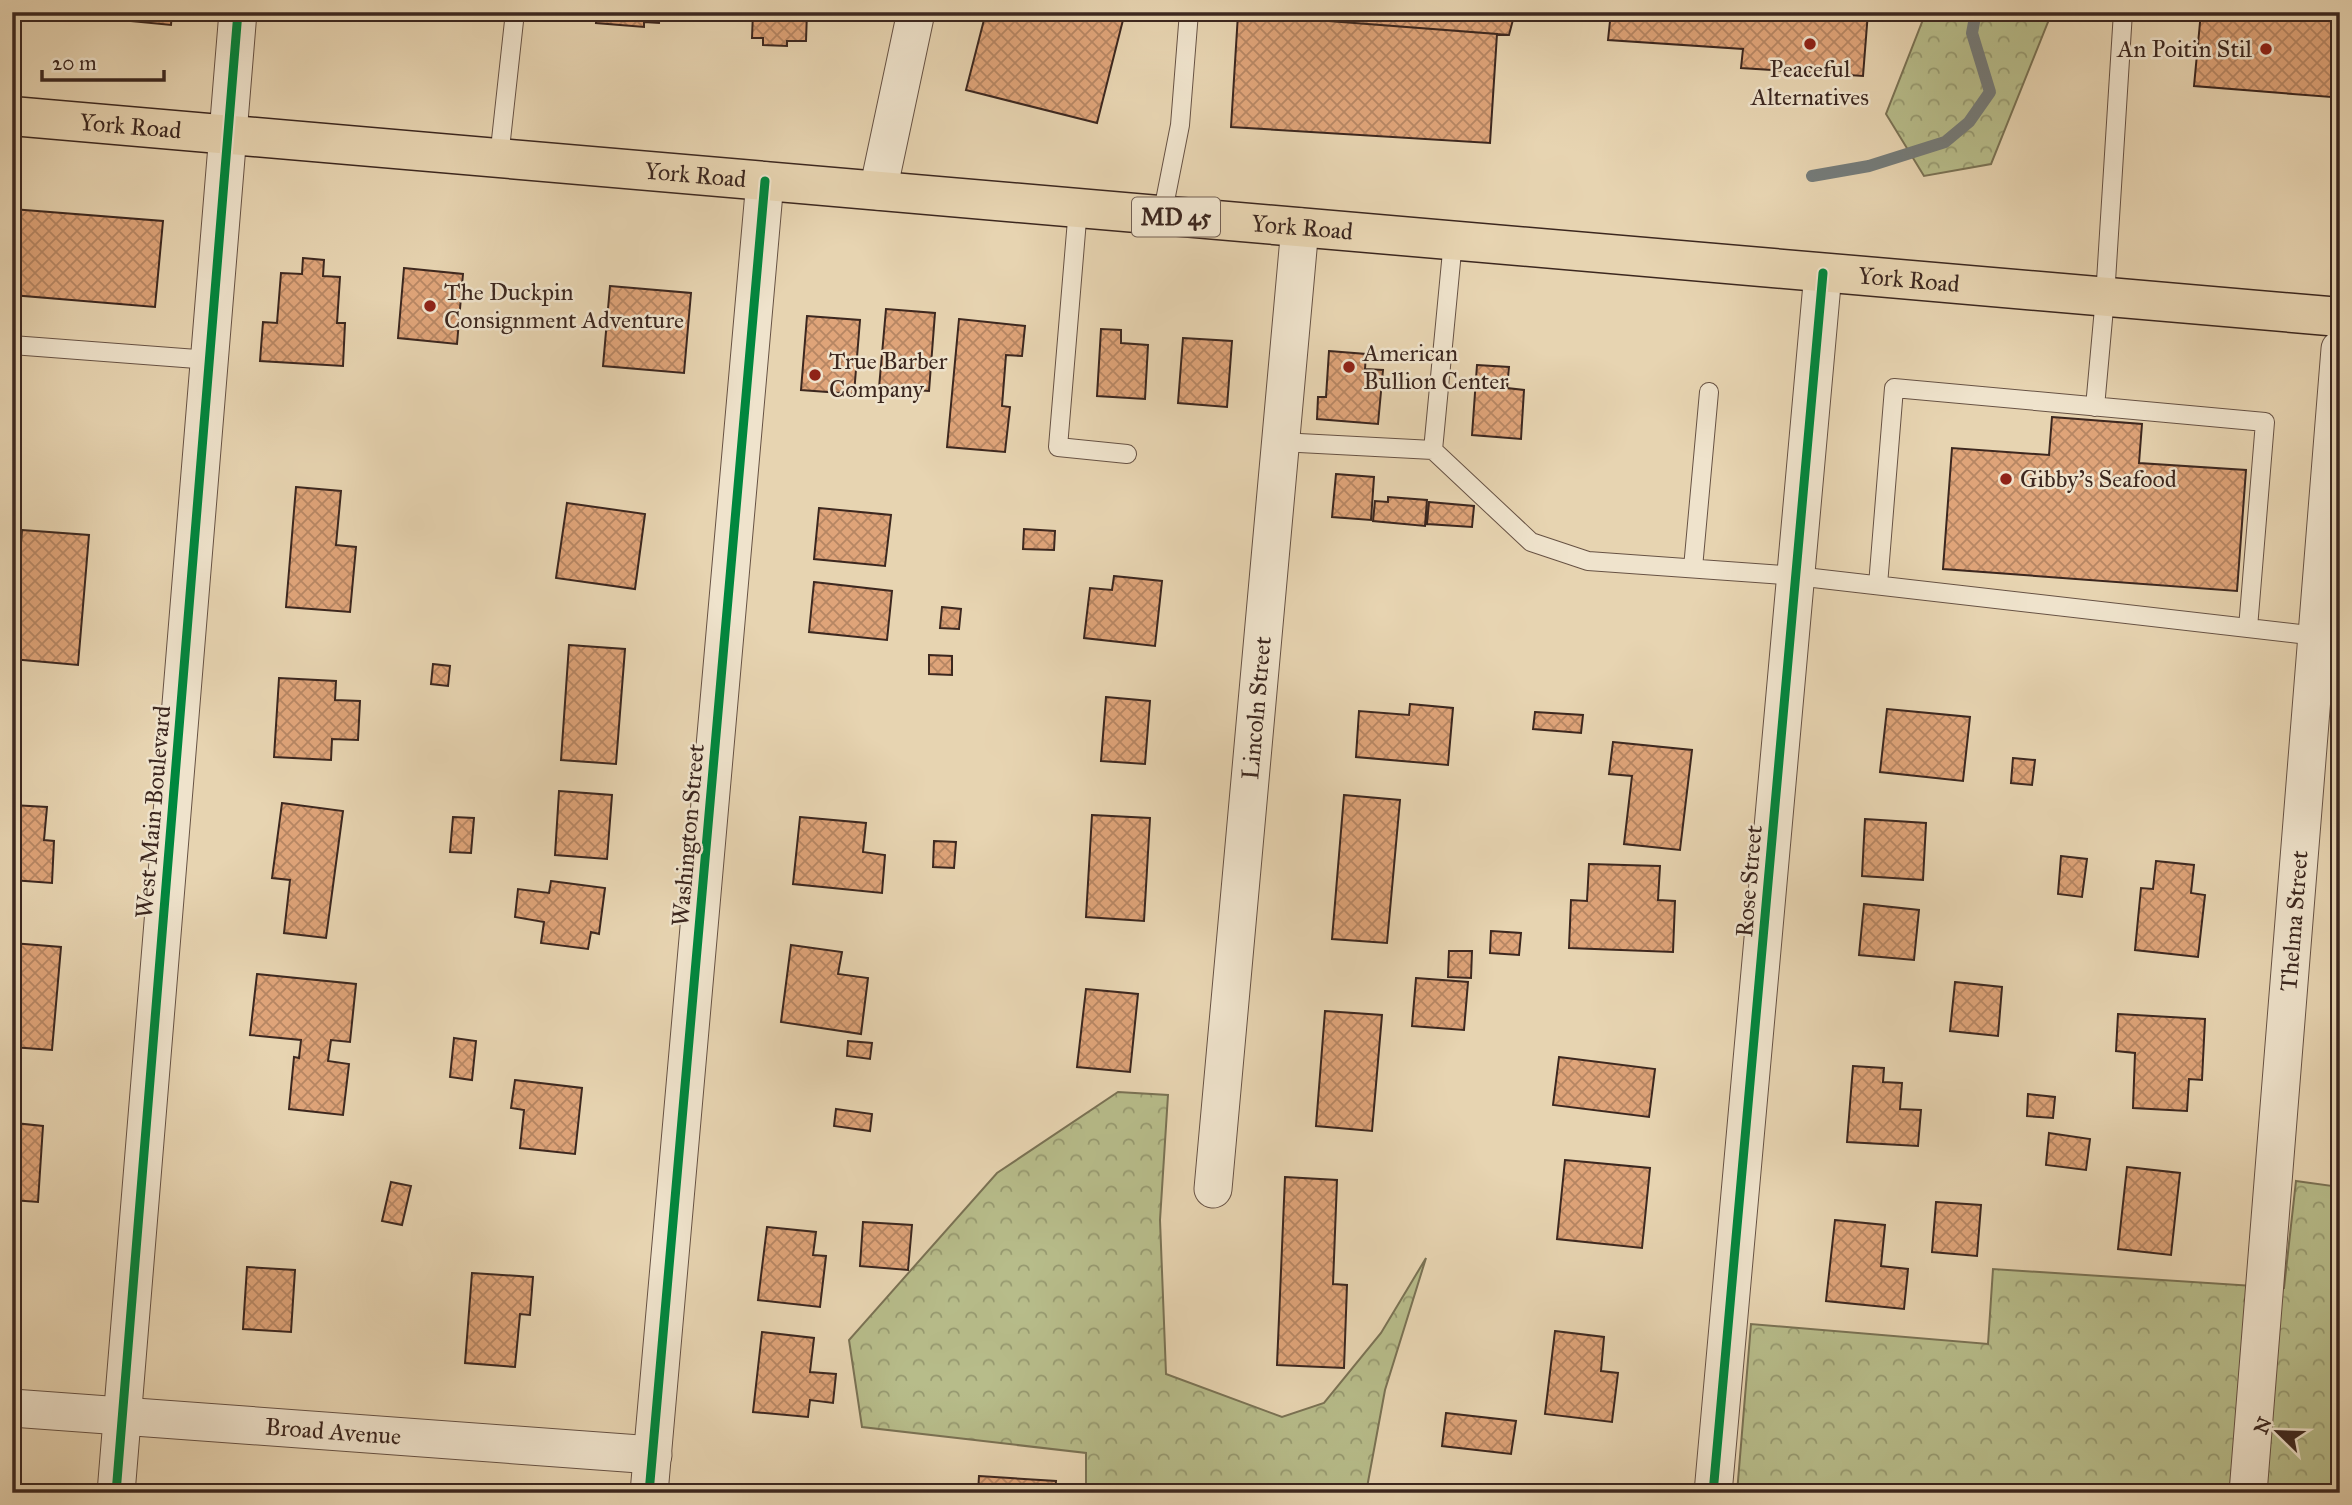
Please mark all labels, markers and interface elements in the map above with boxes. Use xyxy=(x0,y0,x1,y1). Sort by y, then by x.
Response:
place label: An Poitin Stil xyxy=(2116,34,2253,64)
marker: Peaceful Alternatives xyxy=(1802,36,1818,52)
scale bar xyxy=(42,38,164,82)
marker: An Poitin Stil xyxy=(2258,41,2274,57)
text: 20 m xyxy=(52,50,97,76)
place label: Peaceful Alternatives xyxy=(1750,54,1869,112)
street label: York Road xyxy=(78,107,183,146)
street label: York Road xyxy=(643,156,748,194)
road number: MD 45 xyxy=(1132,198,1220,236)
street label: York Road xyxy=(1250,208,1354,247)
street label: York Road xyxy=(1857,260,1961,299)
place label: The Duckpin Consignment Adventure xyxy=(444,277,684,335)
marker: The Duckpin Consignment Adventure xyxy=(422,298,438,314)
place label: American Bullion Center xyxy=(1362,338,1508,396)
place label: True Barber Company xyxy=(829,346,948,404)
marker: American Bullion Center xyxy=(1341,359,1357,375)
marker: True Barber Company xyxy=(807,367,823,383)
place label: Gibby’s Seafood xyxy=(2020,464,2177,494)
marker: Gibby’s Seafood xyxy=(1998,471,2014,487)
street label: Lincoln Street xyxy=(1235,634,1278,781)
street label: West Main Boulevard xyxy=(129,704,177,920)
street label: Washington Street xyxy=(665,742,711,928)
street label: Rose Street xyxy=(1729,823,1769,938)
street label: Thelma Street xyxy=(2273,849,2315,993)
north arrow xyxy=(2244,1396,2314,1466)
street label: Broad Avenue xyxy=(264,1412,402,1451)
text: N xyxy=(2249,1414,2277,1437)

